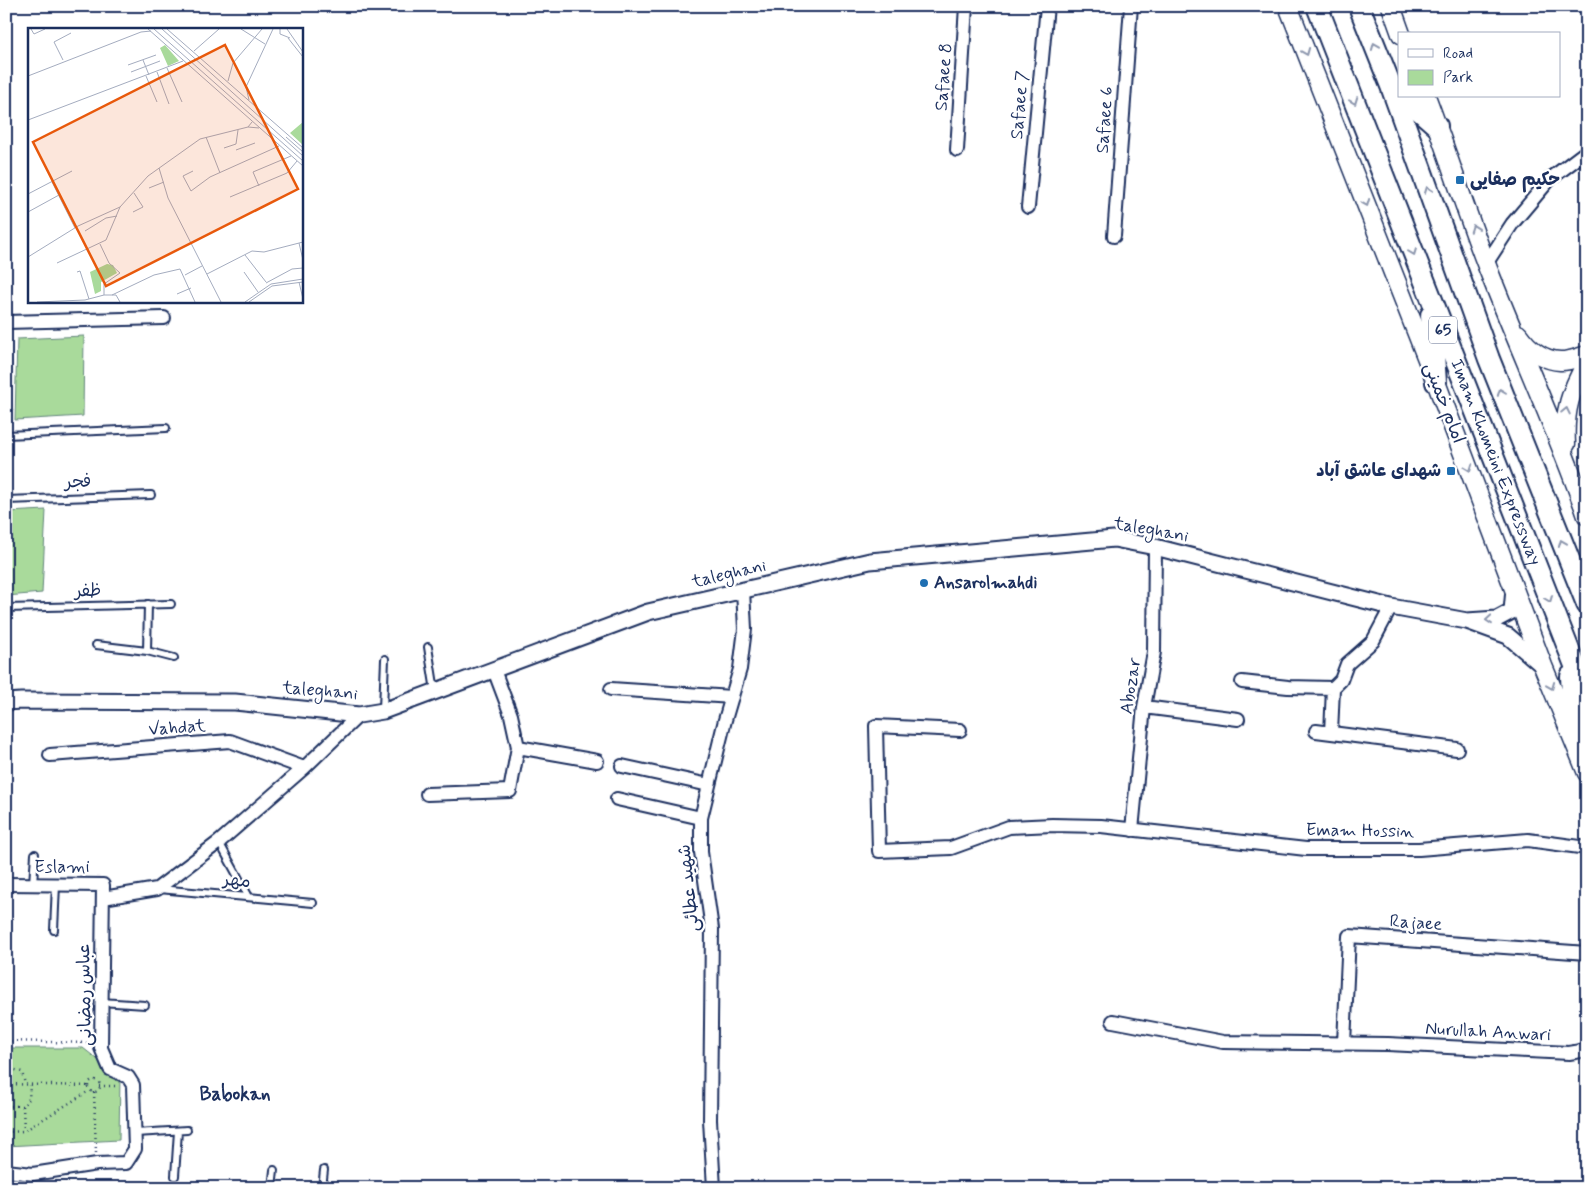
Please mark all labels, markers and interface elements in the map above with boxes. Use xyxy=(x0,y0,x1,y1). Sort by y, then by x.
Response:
inset map xyxy=(28,28,302,302)
legend xyxy=(1398,32,1560,98)
street label: Safaee 8 xyxy=(930,42,958,112)
one-way arrow xyxy=(1371,42,1381,51)
text: Road xyxy=(1443,44,1473,64)
one-way arrow xyxy=(1300,47,1310,55)
text: Park xyxy=(1443,68,1473,88)
street label: Safaee 7 xyxy=(1005,70,1035,140)
street label: Safaee 6 xyxy=(1091,86,1119,154)
one-way arrow xyxy=(1348,96,1358,104)
place label: حکیم صفایی xyxy=(1470,168,1560,193)
marker: حکیم صفایی xyxy=(1454,174,1466,186)
one-way arrow xyxy=(1424,186,1434,195)
one-way arrow xyxy=(1359,198,1370,207)
one-way arrow xyxy=(1469,225,1479,233)
one-way arrow xyxy=(1407,247,1417,256)
road number: 65 xyxy=(1429,316,1457,344)
street label: Imam Khomeini Expressway xyxy=(1444,356,1547,569)
street label: امام خمینی xyxy=(1417,359,1470,447)
one-way arrow xyxy=(1497,388,1507,397)
one-way arrow xyxy=(1561,407,1571,416)
place label: شهدای عاشق آباد xyxy=(1316,459,1441,483)
one-way arrow xyxy=(1463,463,1473,472)
marker: شهدای عاشق آباد xyxy=(1445,465,1457,477)
street label: فجر xyxy=(62,470,92,495)
street label: taleghani xyxy=(1111,511,1190,549)
one-way arrow xyxy=(1557,539,1568,548)
street label: taleghani xyxy=(688,554,769,595)
place label: Ansarolmahdi xyxy=(934,571,1038,595)
marker: Ansarolmahdi xyxy=(918,577,930,589)
street label: ظفر xyxy=(72,579,102,604)
one-way arrow xyxy=(1543,594,1553,603)
one-way arrow xyxy=(1484,614,1492,625)
street label: Abozar xyxy=(1115,655,1147,716)
street label: taleghani xyxy=(280,676,359,707)
one-way arrow xyxy=(1545,681,1555,690)
street label: Vahdat xyxy=(147,714,207,742)
street label: Emam Hossin xyxy=(1306,818,1414,844)
street label: شهید عطائی xyxy=(672,843,706,933)
street label: Eslami xyxy=(34,855,90,879)
street label: مهر xyxy=(220,868,252,894)
street label: Rajaee xyxy=(1389,909,1443,937)
street label: عباس رمضانی xyxy=(72,944,98,1046)
street label: Nurullah Anwari xyxy=(1425,1017,1551,1047)
district label: Babokan xyxy=(199,1082,271,1107)

